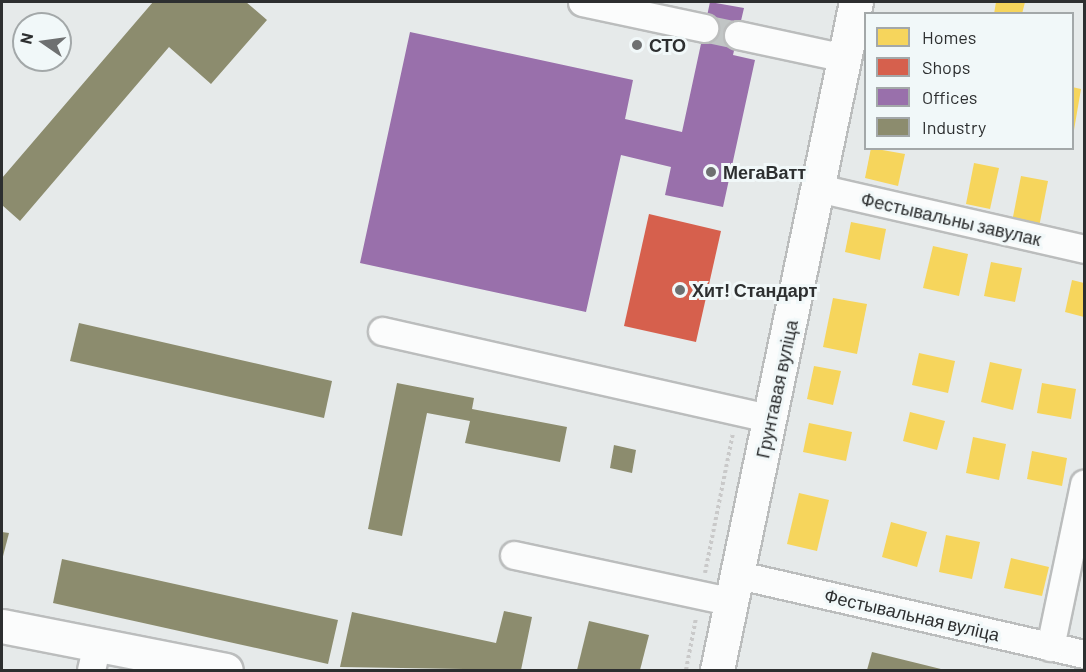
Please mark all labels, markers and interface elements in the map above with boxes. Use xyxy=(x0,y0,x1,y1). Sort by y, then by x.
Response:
north arrow xyxy=(12,12,72,72)
legend xyxy=(864,12,1074,150)
text: Homes xyxy=(922,26,976,48)
text: N xyxy=(15,31,36,46)
place label: СТО xyxy=(649,34,686,56)
marker: СТО xyxy=(630,38,644,52)
text: Shops xyxy=(922,56,971,78)
text: Offices xyxy=(922,86,978,108)
text: Industry xyxy=(922,116,986,138)
place label: МегаВатт xyxy=(723,161,806,183)
marker: МегаВатт xyxy=(704,165,718,179)
street label: Фестывальны завулак xyxy=(859,188,1043,250)
place label: Хит! Стандарт xyxy=(692,279,817,301)
marker: Хит! Стандарт xyxy=(673,283,687,297)
street label: Грунтавая вуліца xyxy=(752,318,802,460)
street label: Фестывальная вуліца xyxy=(822,584,1002,646)

